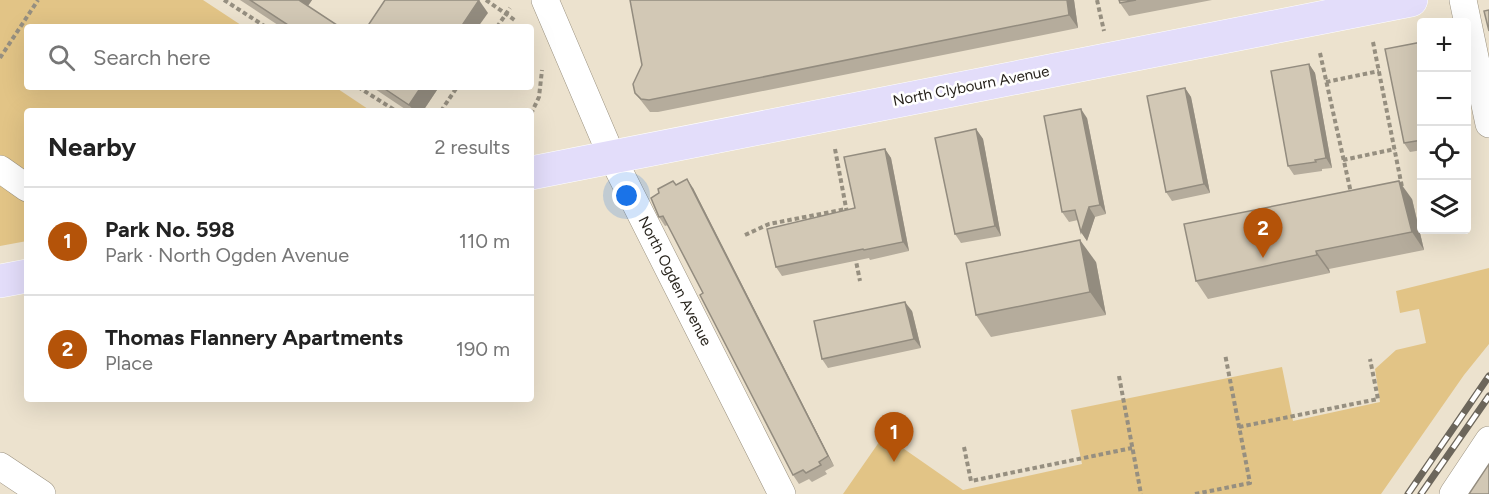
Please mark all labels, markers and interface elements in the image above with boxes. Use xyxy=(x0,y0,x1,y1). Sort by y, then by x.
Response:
map controls xyxy=(1417,18,1471,234)
button: + xyxy=(1417,18,1471,72)
search box xyxy=(24,24,534,90)
icon: search xyxy=(45,41,78,74)
text: Search here xyxy=(93,44,211,71)
street label: North Clybourn Avenue xyxy=(891,62,1051,110)
button: − xyxy=(1417,72,1471,126)
button: locate xyxy=(1417,126,1471,180)
text: Nearby xyxy=(48,131,136,163)
text: 2 results xyxy=(434,135,510,159)
button: layers xyxy=(1417,180,1471,234)
your location xyxy=(612,181,641,210)
pin: 2 xyxy=(1244,208,1282,258)
street label: North Ogden Avenue xyxy=(634,213,716,349)
text: Park No. 598 xyxy=(105,216,235,243)
text: 1 xyxy=(63,229,72,253)
text: 110 m xyxy=(459,229,510,253)
text: Park · North Ogden Avenue xyxy=(105,243,349,267)
text: Thomas Flannery Apartments xyxy=(105,324,403,351)
text: 2 xyxy=(62,337,73,361)
text: 190 m xyxy=(456,337,510,361)
text: Place xyxy=(105,351,153,375)
pin: 1 xyxy=(874,412,914,462)

